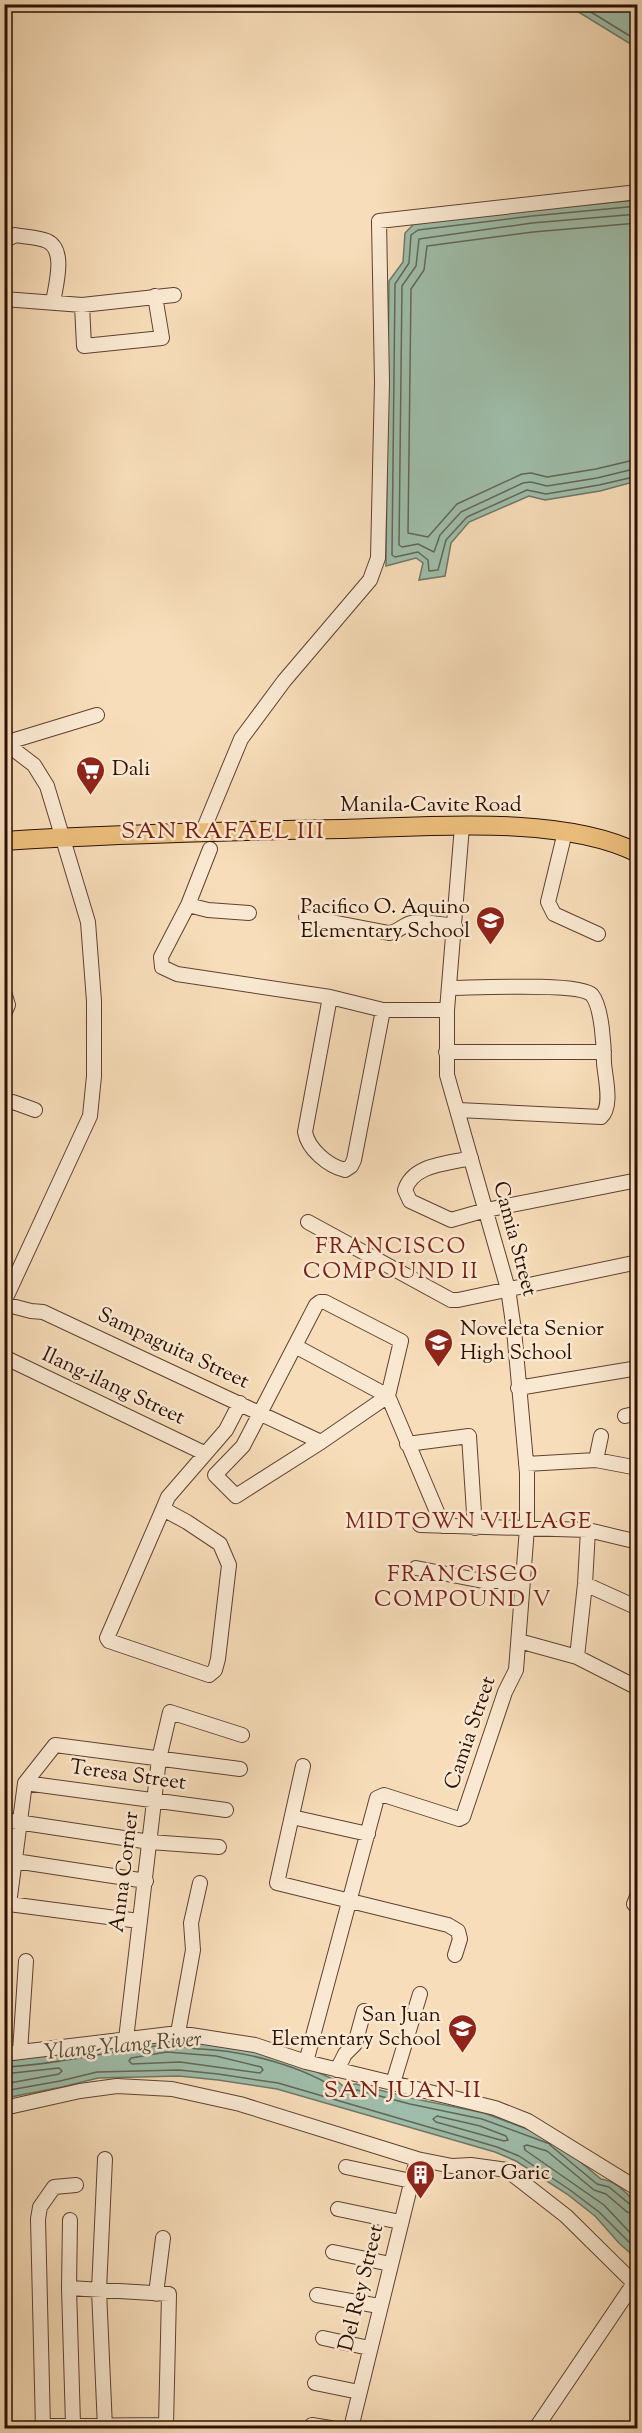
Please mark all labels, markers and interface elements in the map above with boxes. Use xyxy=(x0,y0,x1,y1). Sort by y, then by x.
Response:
supermarket icon: Dali xyxy=(75,754,107,796)
place label: Dali xyxy=(112,755,150,785)
street label: Manila-Cavite Road xyxy=(340,791,522,821)
district label: SAN RAFAEL III xyxy=(121,815,325,849)
place label: Pacifico O. Aquino Elementary School xyxy=(300,893,470,947)
school or university icon: Pacifico O. Aquino Elementary School xyxy=(475,904,507,946)
street label: Camia Street xyxy=(484,1178,544,1300)
district label: FRANCISCO COMPOUND II xyxy=(303,1232,479,1289)
street label: Sampaguita Street xyxy=(92,1301,254,1397)
place label: Noveleta Senior High School xyxy=(460,1315,604,1369)
school or university icon: Noveleta Senior High School xyxy=(423,1326,455,1368)
street label: Ilang-ilang Street xyxy=(37,1341,189,1433)
district label: MIDTOWN VILLAGE xyxy=(345,1507,593,1539)
district label: FRANCISCO COMPOUND V xyxy=(374,1560,552,1617)
street label: Camia Street xyxy=(438,1672,504,1794)
street label: Teresa Street xyxy=(68,1753,188,1799)
street label: Anna Corner xyxy=(103,1810,147,1934)
place label: San Juan Elementary School xyxy=(272,2001,441,2055)
school or university icon: San Juan Elementary School xyxy=(446,2012,478,2054)
water label: Ylang-Ylang River xyxy=(43,2024,204,2070)
district label: SAN JUAN II xyxy=(324,2074,482,2108)
building icon: Lanor Garic xyxy=(405,2158,437,2200)
place label: Lanor Garic xyxy=(442,2159,550,2189)
street label: Del Rey Street xyxy=(332,2221,392,2355)

